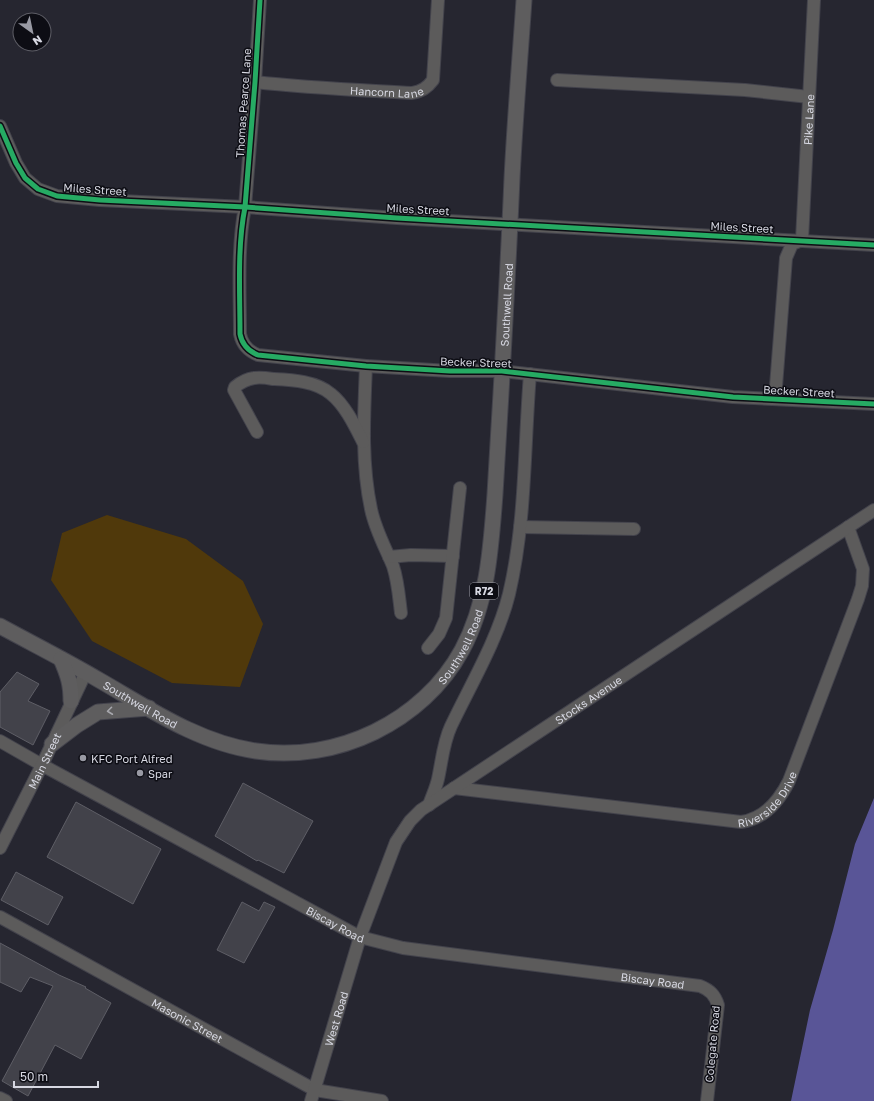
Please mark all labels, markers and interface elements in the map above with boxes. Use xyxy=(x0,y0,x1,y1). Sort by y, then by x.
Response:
north arrow xyxy=(12,12,52,52)
text: N xyxy=(31,33,45,49)
street label: Thomas Pearce Lane xyxy=(233,48,253,158)
street label: Hancorn Lane xyxy=(350,83,425,100)
street label: Pike Lane xyxy=(800,94,816,145)
street label: Miles Street xyxy=(63,180,127,198)
street label: Miles Street xyxy=(386,201,450,217)
street label: Miles Street xyxy=(710,219,774,235)
street label: Southwell Road xyxy=(497,263,515,347)
street label: Becker Street xyxy=(440,354,512,370)
street label: Becker Street xyxy=(763,383,835,399)
road number: R72 xyxy=(470,583,498,599)
street label: Southwell Road xyxy=(435,608,485,687)
street label: Stocks Avenue xyxy=(552,672,624,726)
street label: Southwell Road xyxy=(101,678,180,730)
one-way arrow xyxy=(107,706,113,715)
street label: Main Street xyxy=(25,730,63,791)
place label: KFC Port Alfred xyxy=(91,752,172,765)
marker: KFC Port Alfred xyxy=(78,753,88,763)
place label: Spar xyxy=(148,767,173,780)
marker: Spar xyxy=(135,768,145,778)
street label: Riverside Drive xyxy=(737,770,799,829)
street label: Biscay Road xyxy=(304,903,366,944)
street label: Biscay Road xyxy=(620,969,685,990)
street label: West Road xyxy=(321,990,350,1048)
street label: Masonic Street xyxy=(150,995,225,1045)
street label: Colegate Road xyxy=(702,1005,722,1083)
scale bar xyxy=(14,1063,98,1089)
text: 50 m xyxy=(20,1069,48,1084)

